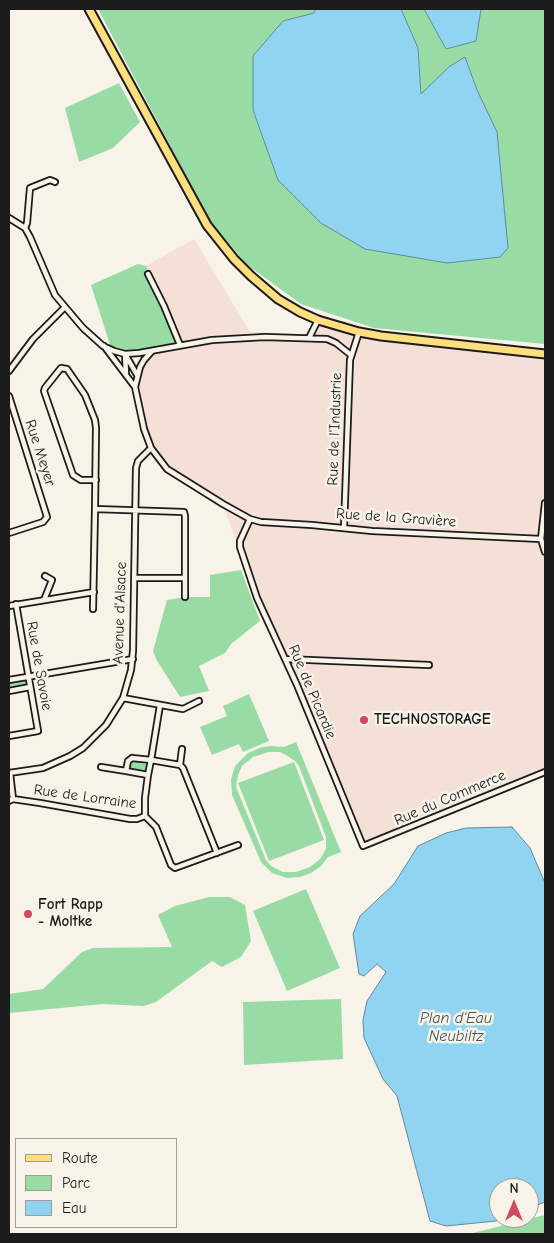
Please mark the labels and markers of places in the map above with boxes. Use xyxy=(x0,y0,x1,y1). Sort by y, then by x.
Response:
place label: TECHNOSTORAGE xyxy=(374,711,491,729)
marker: TECHNOSTORAGE xyxy=(358,714,370,726)
place label: Fort Rapp - Moltke xyxy=(38,896,103,931)
marker: Fort Rapp - Moltke xyxy=(22,908,34,920)

